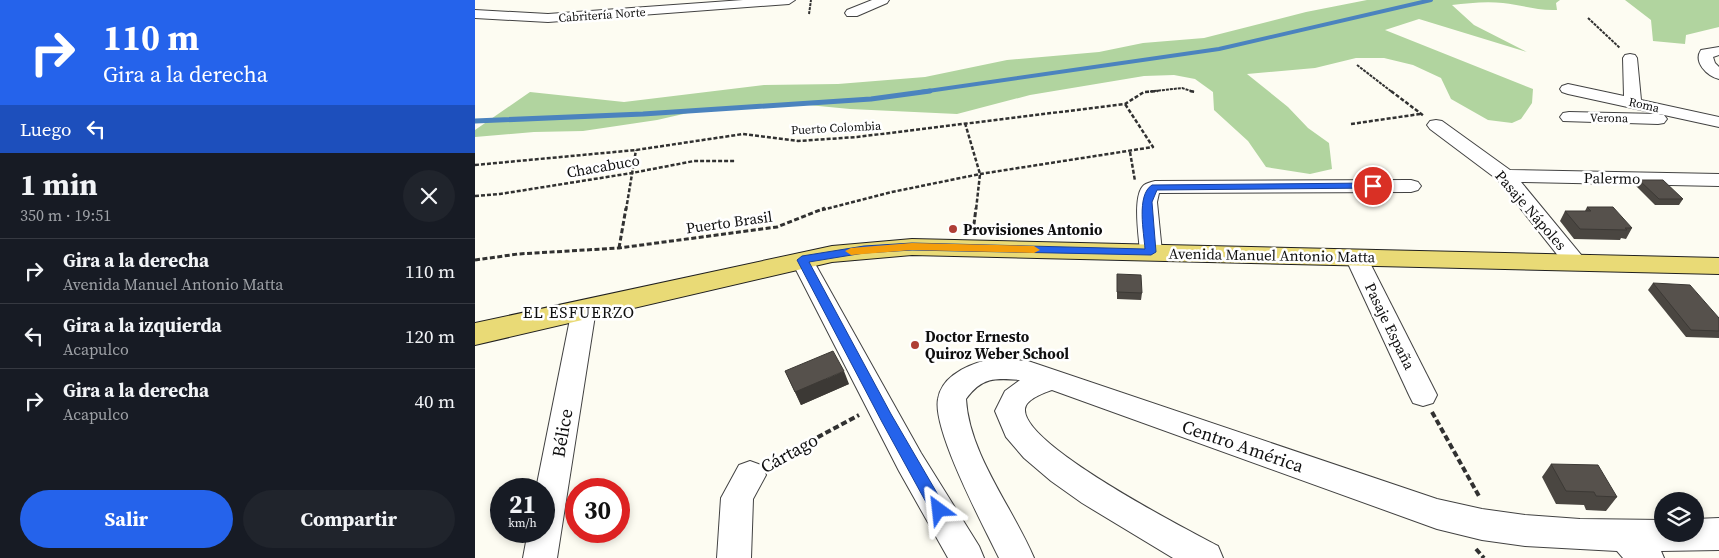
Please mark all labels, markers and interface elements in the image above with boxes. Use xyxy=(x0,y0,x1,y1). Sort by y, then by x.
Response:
street label: Cabritería Norte xyxy=(558,4,646,26)
text: 110 m xyxy=(103,14,199,62)
icon: right xyxy=(20,20,85,85)
text: Gira a la derecha xyxy=(103,59,268,89)
street label: Roma xyxy=(1627,94,1662,117)
street label: Verona xyxy=(1590,110,1629,126)
icon: left xyxy=(82,115,110,143)
text: Luego xyxy=(20,116,72,142)
street label: Puerto Colombia xyxy=(791,118,882,138)
street label: Chacabuco xyxy=(565,149,641,183)
text: 1 min xyxy=(20,164,98,205)
pin xyxy=(1352,165,1394,207)
street label: Pasaje Nápoles xyxy=(1490,166,1572,254)
street label: Palermo xyxy=(1583,167,1641,189)
button: close xyxy=(403,170,455,222)
icon: arrive xyxy=(1359,172,1387,200)
text: 350 m · 19:51 xyxy=(20,204,111,226)
street label: Puerto Brasil xyxy=(684,205,774,238)
place label: Provisiones Antonio xyxy=(963,219,1103,240)
marker: Provisiones Antonio xyxy=(947,223,959,235)
street label: Avenida Manuel Antonio Matta xyxy=(1168,243,1376,267)
text: Gira a la derecha xyxy=(63,247,209,273)
icon: right xyxy=(20,257,48,285)
text: 110 m xyxy=(405,258,455,284)
text: Avenida Manuel Antonio Matta xyxy=(63,273,283,295)
street label: Pasaje España xyxy=(1360,279,1420,373)
district label: EL ESFUERZO xyxy=(523,301,635,323)
text: Gira a la izquierda xyxy=(63,312,222,338)
icon: left xyxy=(20,322,48,350)
text: 120 m xyxy=(405,323,455,349)
place label: Doctor Ernesto Quiroz Weber School xyxy=(925,326,1069,364)
text: Acapulco xyxy=(63,338,129,360)
marker: Doctor Ernesto Quiroz Weber School xyxy=(909,339,921,351)
text: Gira a la derecha xyxy=(63,377,209,403)
icon: right xyxy=(20,387,48,415)
text: 40 m xyxy=(414,388,455,414)
text: Acapulco xyxy=(63,403,129,425)
street label: Bélice xyxy=(545,407,579,459)
street label: Centro América xyxy=(1179,414,1308,479)
street label: Cártago xyxy=(756,427,822,479)
speed limit sign: 30 xyxy=(565,478,630,543)
position arrow xyxy=(912,483,964,535)
text: 21 xyxy=(509,487,536,521)
button: Salir xyxy=(20,490,233,548)
button: Compartir xyxy=(243,490,455,548)
map controls xyxy=(1654,492,1704,542)
button: layers xyxy=(1654,492,1704,542)
text: km/h xyxy=(508,515,537,531)

